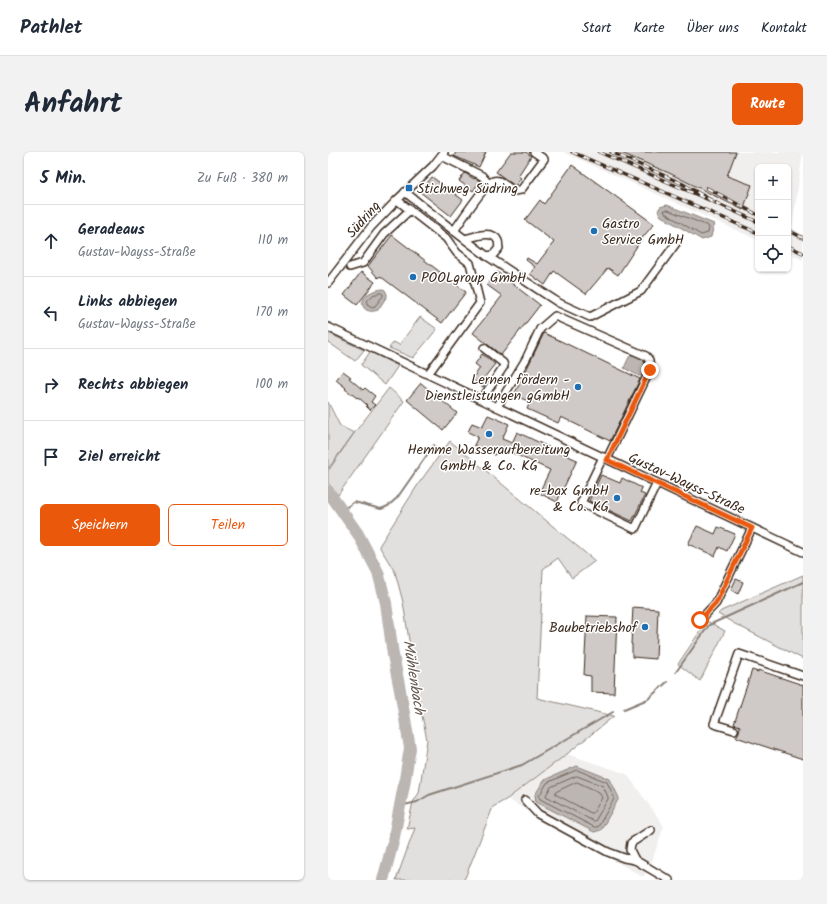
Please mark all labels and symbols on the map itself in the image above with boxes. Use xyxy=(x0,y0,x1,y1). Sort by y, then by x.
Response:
place label: Stichweg Südring xyxy=(417,178,518,200)
marker: Stichweg Südring xyxy=(404,183,414,193)
street label: Südring xyxy=(341,196,386,243)
place label: Gastro Service GmbH xyxy=(602,213,684,251)
marker: Gastro Service GmbH xyxy=(589,226,599,236)
place label: POOLgroup GmbH xyxy=(421,267,527,289)
marker: POOLgroup GmbH xyxy=(408,272,418,282)
route end xyxy=(641,361,659,379)
place label: Lernen fördern - Dienstleistungen gGmbH xyxy=(425,369,570,407)
marker: Lernen fördern - Dienstleistungen gGmbH xyxy=(573,382,583,392)
marker: Hemme Wasseraufbereitung GmbH & Co. KG xyxy=(484,429,494,439)
place label: Hemme Wasseraufbereitung GmbH & Co. KG xyxy=(407,439,571,477)
street label: Gustav-Wayss-Straße xyxy=(625,447,749,521)
place label: re-bax GmbH & Co. KG xyxy=(530,480,609,518)
marker: re-bax GmbH & Co. KG xyxy=(612,493,622,503)
route start xyxy=(691,611,709,629)
place label: Baubetriebshof xyxy=(549,617,639,639)
marker: Baubetriebshof xyxy=(640,622,650,632)
water label: Mühlenbach xyxy=(395,638,431,718)

